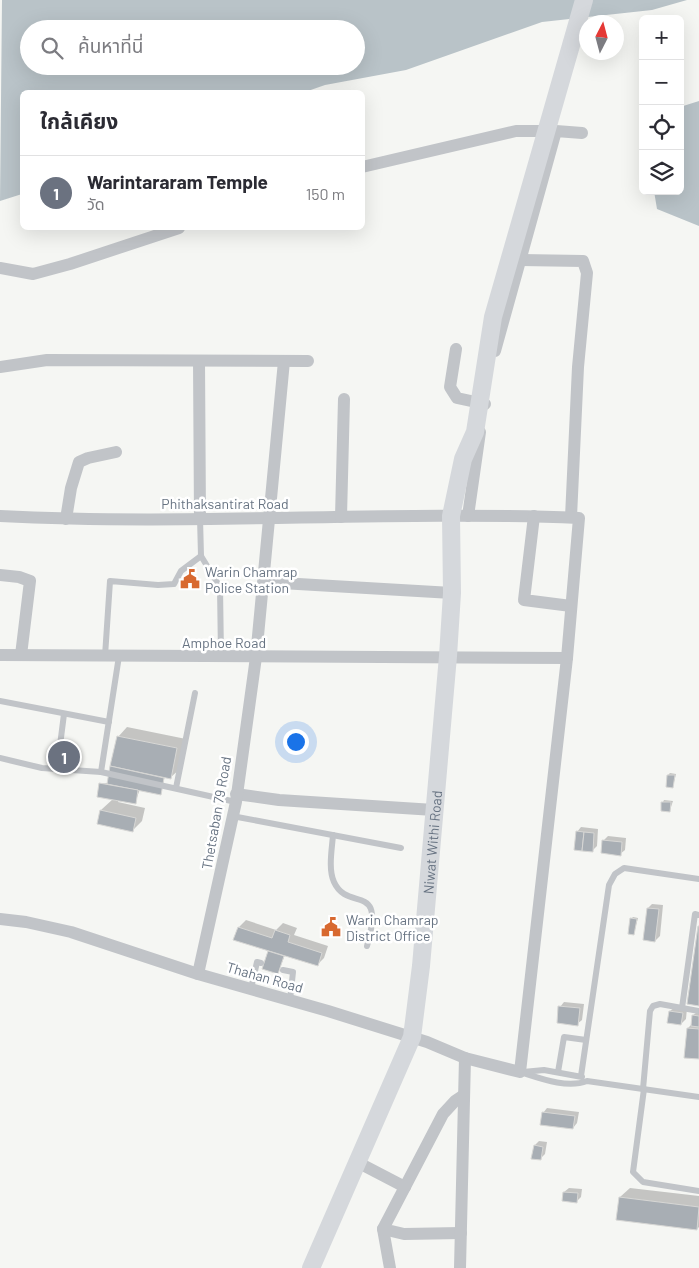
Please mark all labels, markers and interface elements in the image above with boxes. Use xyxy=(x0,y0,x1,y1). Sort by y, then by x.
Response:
north arrow xyxy=(579,15,624,60)
map controls xyxy=(639,15,684,195)
button: + xyxy=(639,15,684,60)
search box xyxy=(20,20,365,75)
icon: search xyxy=(38,34,66,62)
text: ค้นหาที่นี่ xyxy=(78,34,143,57)
button: − xyxy=(639,60,684,105)
button: locate xyxy=(639,105,684,150)
text: ใกล้เคียง xyxy=(40,108,118,133)
button: layers xyxy=(639,150,684,195)
text: Warintararam Temple xyxy=(87,170,268,193)
text: 1 xyxy=(53,184,59,203)
text: 150 m xyxy=(306,184,345,203)
text: วัด xyxy=(87,194,105,213)
street label: Phithaksantirat Road xyxy=(161,495,289,512)
place label: Warin Chamrap Police Station xyxy=(205,563,298,596)
public building icon: Warin Chamrap Police Station xyxy=(179,568,201,590)
street label: Amphoe Road xyxy=(182,634,266,651)
your location xyxy=(283,729,309,755)
pin: 1 xyxy=(48,738,80,776)
street label: Thetsaban 79 Road xyxy=(198,755,234,871)
street label: Niwat Withi Road xyxy=(419,790,445,895)
place label: Warin Chamrap District Office xyxy=(346,911,439,944)
public building icon: Warin Chamrap District Office xyxy=(320,916,342,938)
street label: Thahan Road xyxy=(225,958,305,996)

